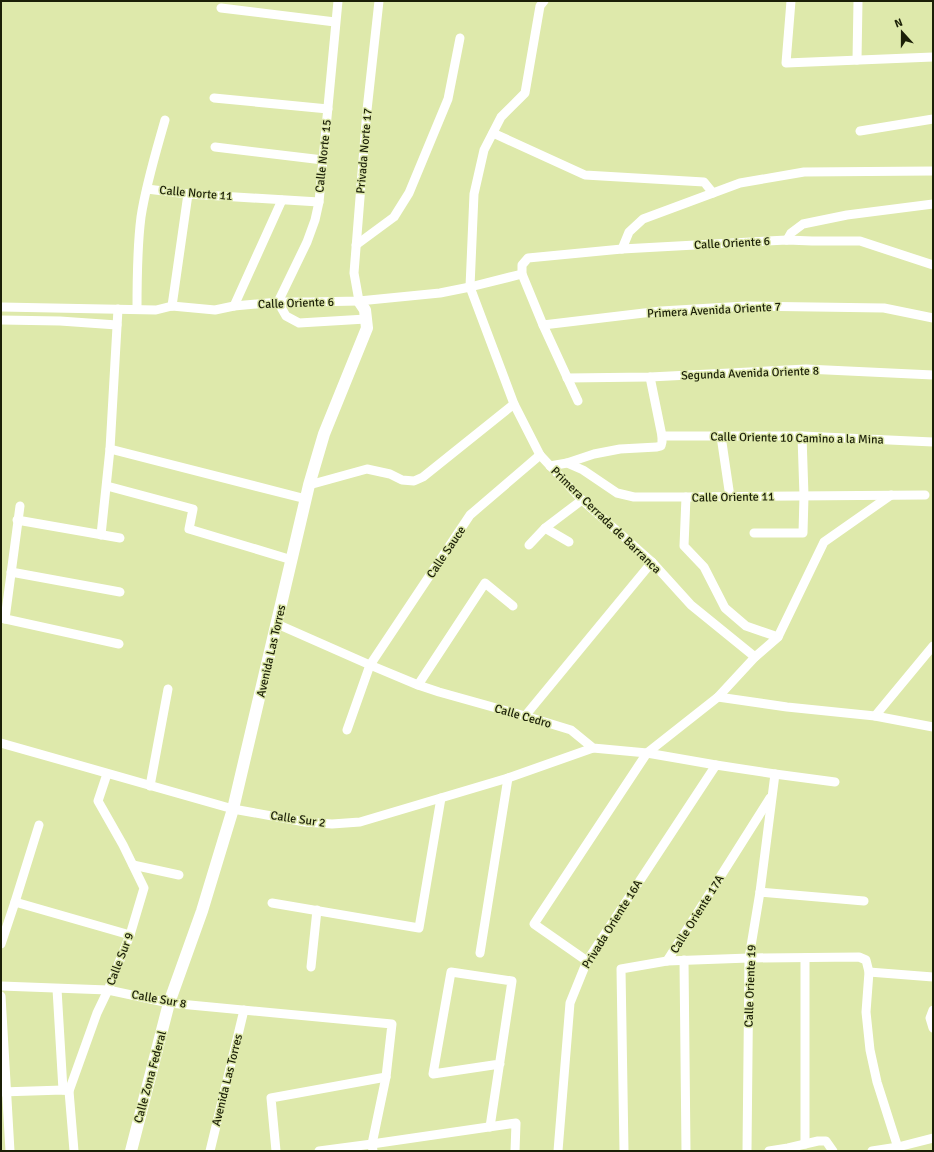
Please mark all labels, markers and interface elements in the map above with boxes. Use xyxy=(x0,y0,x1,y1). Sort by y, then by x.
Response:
north arrow xyxy=(882,12,922,52)
text: N xyxy=(893,16,904,31)
street label: Privada Norte 17 xyxy=(353,108,376,194)
street label: Calle Norte 15 xyxy=(312,119,335,193)
street label: Calle Norte 11 xyxy=(159,183,233,204)
street label: Calle Oriente 6 xyxy=(694,234,770,253)
street label: Calle Oriente 6 xyxy=(258,295,334,312)
street label: Primera Avenida Oriente 7 xyxy=(647,300,781,321)
street label: Segunda Avenida Oriente 8 xyxy=(681,364,819,383)
street label: Calle Oriente 10 Camino a la Mina xyxy=(710,429,884,448)
street label: Primera Cerrada de Barranca xyxy=(547,464,664,577)
street label: Calle Oriente 11 xyxy=(692,489,774,506)
street label: Calle Sauce xyxy=(424,523,469,581)
street label: Avenida Las Torres xyxy=(254,603,289,699)
street label: Calle Cedro xyxy=(493,701,553,732)
street label: Calle Sur 2 xyxy=(269,808,326,831)
street label: Calle Oriente 17A xyxy=(667,872,728,956)
street label: Privada Oriente 16A xyxy=(579,876,646,972)
street label: Calle Sur 9 xyxy=(104,931,137,988)
street label: Calle Oriente 19 xyxy=(742,944,759,1028)
street label: Calle Sur 8 xyxy=(130,987,188,1012)
street label: Calle Zona Federal xyxy=(131,1029,170,1125)
street label: Avenida Las Torres xyxy=(209,1032,246,1128)

